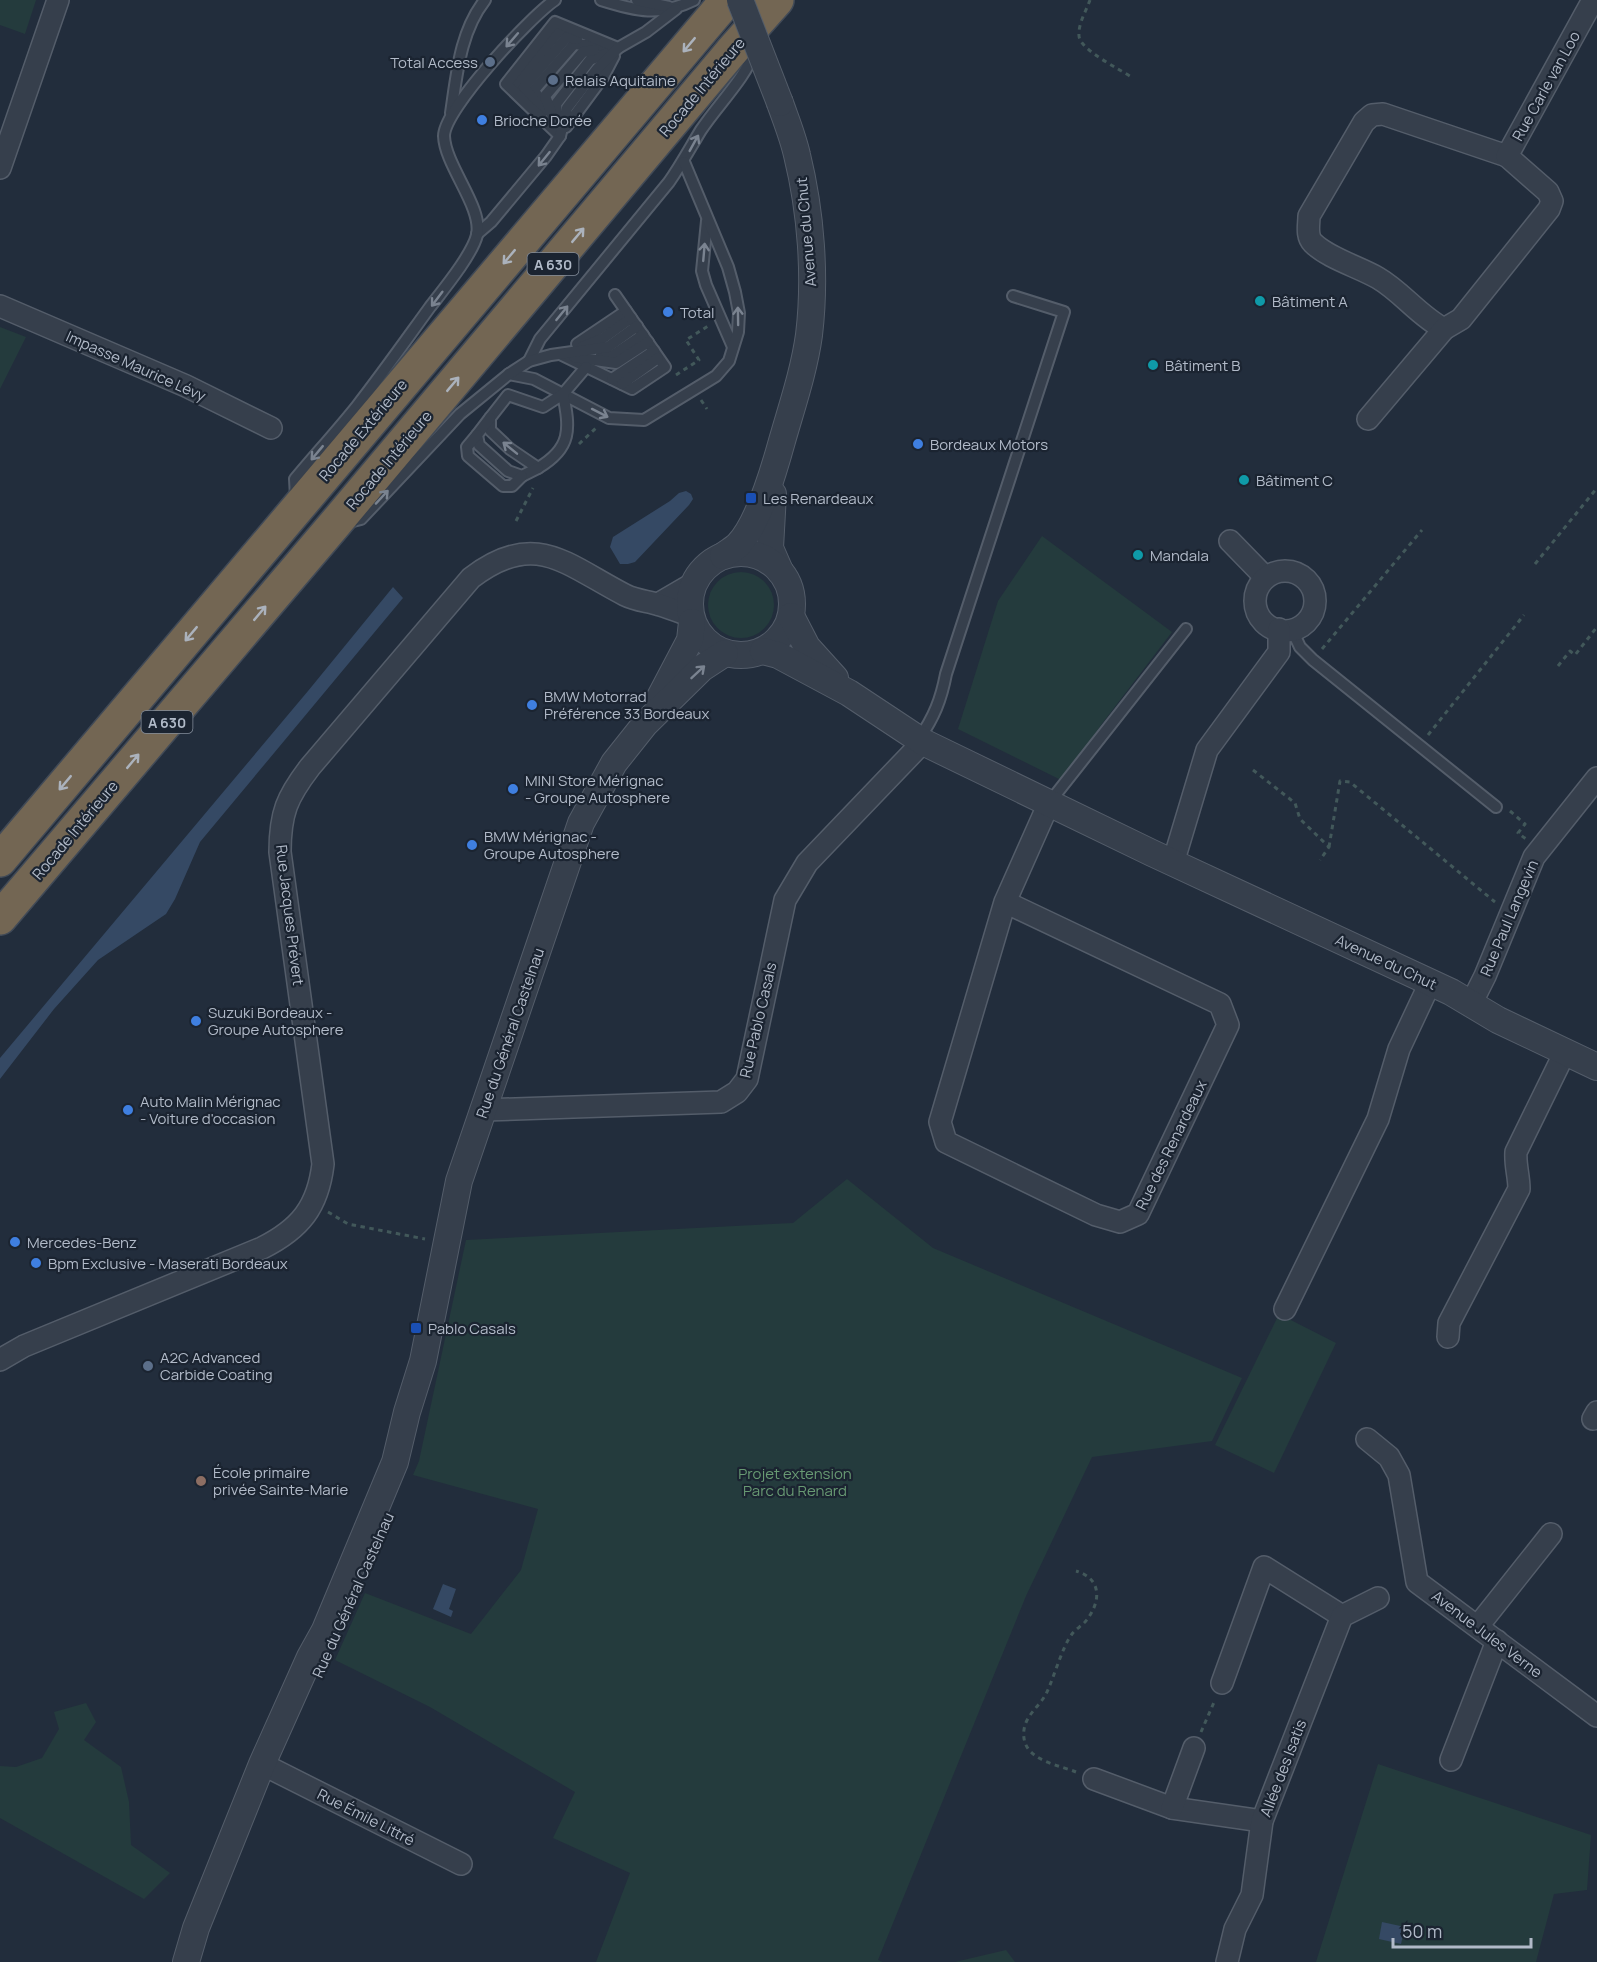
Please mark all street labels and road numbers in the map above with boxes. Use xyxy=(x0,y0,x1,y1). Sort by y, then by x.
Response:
street label: Rue Carle van Loo xyxy=(1507,27,1585,145)
street label: Rocade Intérieure xyxy=(654,33,750,141)
street label: Avenue du Chut xyxy=(791,176,821,288)
road number: A 630 xyxy=(528,253,578,275)
street label: Impasse Maurice Lévy xyxy=(63,326,209,406)
street label: Rocade Extérieure xyxy=(314,374,412,486)
street label: Rocade Intérieure xyxy=(341,406,437,514)
road number: A 630 xyxy=(142,711,192,733)
street label: Rocade Intérieure xyxy=(27,776,123,884)
street label: Rue Jacques Prévert xyxy=(271,843,309,987)
street label: Rue Paul Langevin xyxy=(1475,856,1543,980)
street label: Avenue du Chut xyxy=(1332,929,1440,995)
street label: Rue du Général Castelnau xyxy=(471,945,549,1121)
street label: Rue Pablo Casals xyxy=(734,960,782,1080)
street label: Rue des Renardeaux xyxy=(1130,1077,1212,1213)
street label: Rue du Général Castelnau xyxy=(307,1509,399,1681)
street label: Avenue Jules Verne xyxy=(1427,1585,1547,1683)
street label: Allée des Isatis xyxy=(1255,1716,1311,1820)
street label: Rue Émile Littré xyxy=(314,1783,418,1851)

